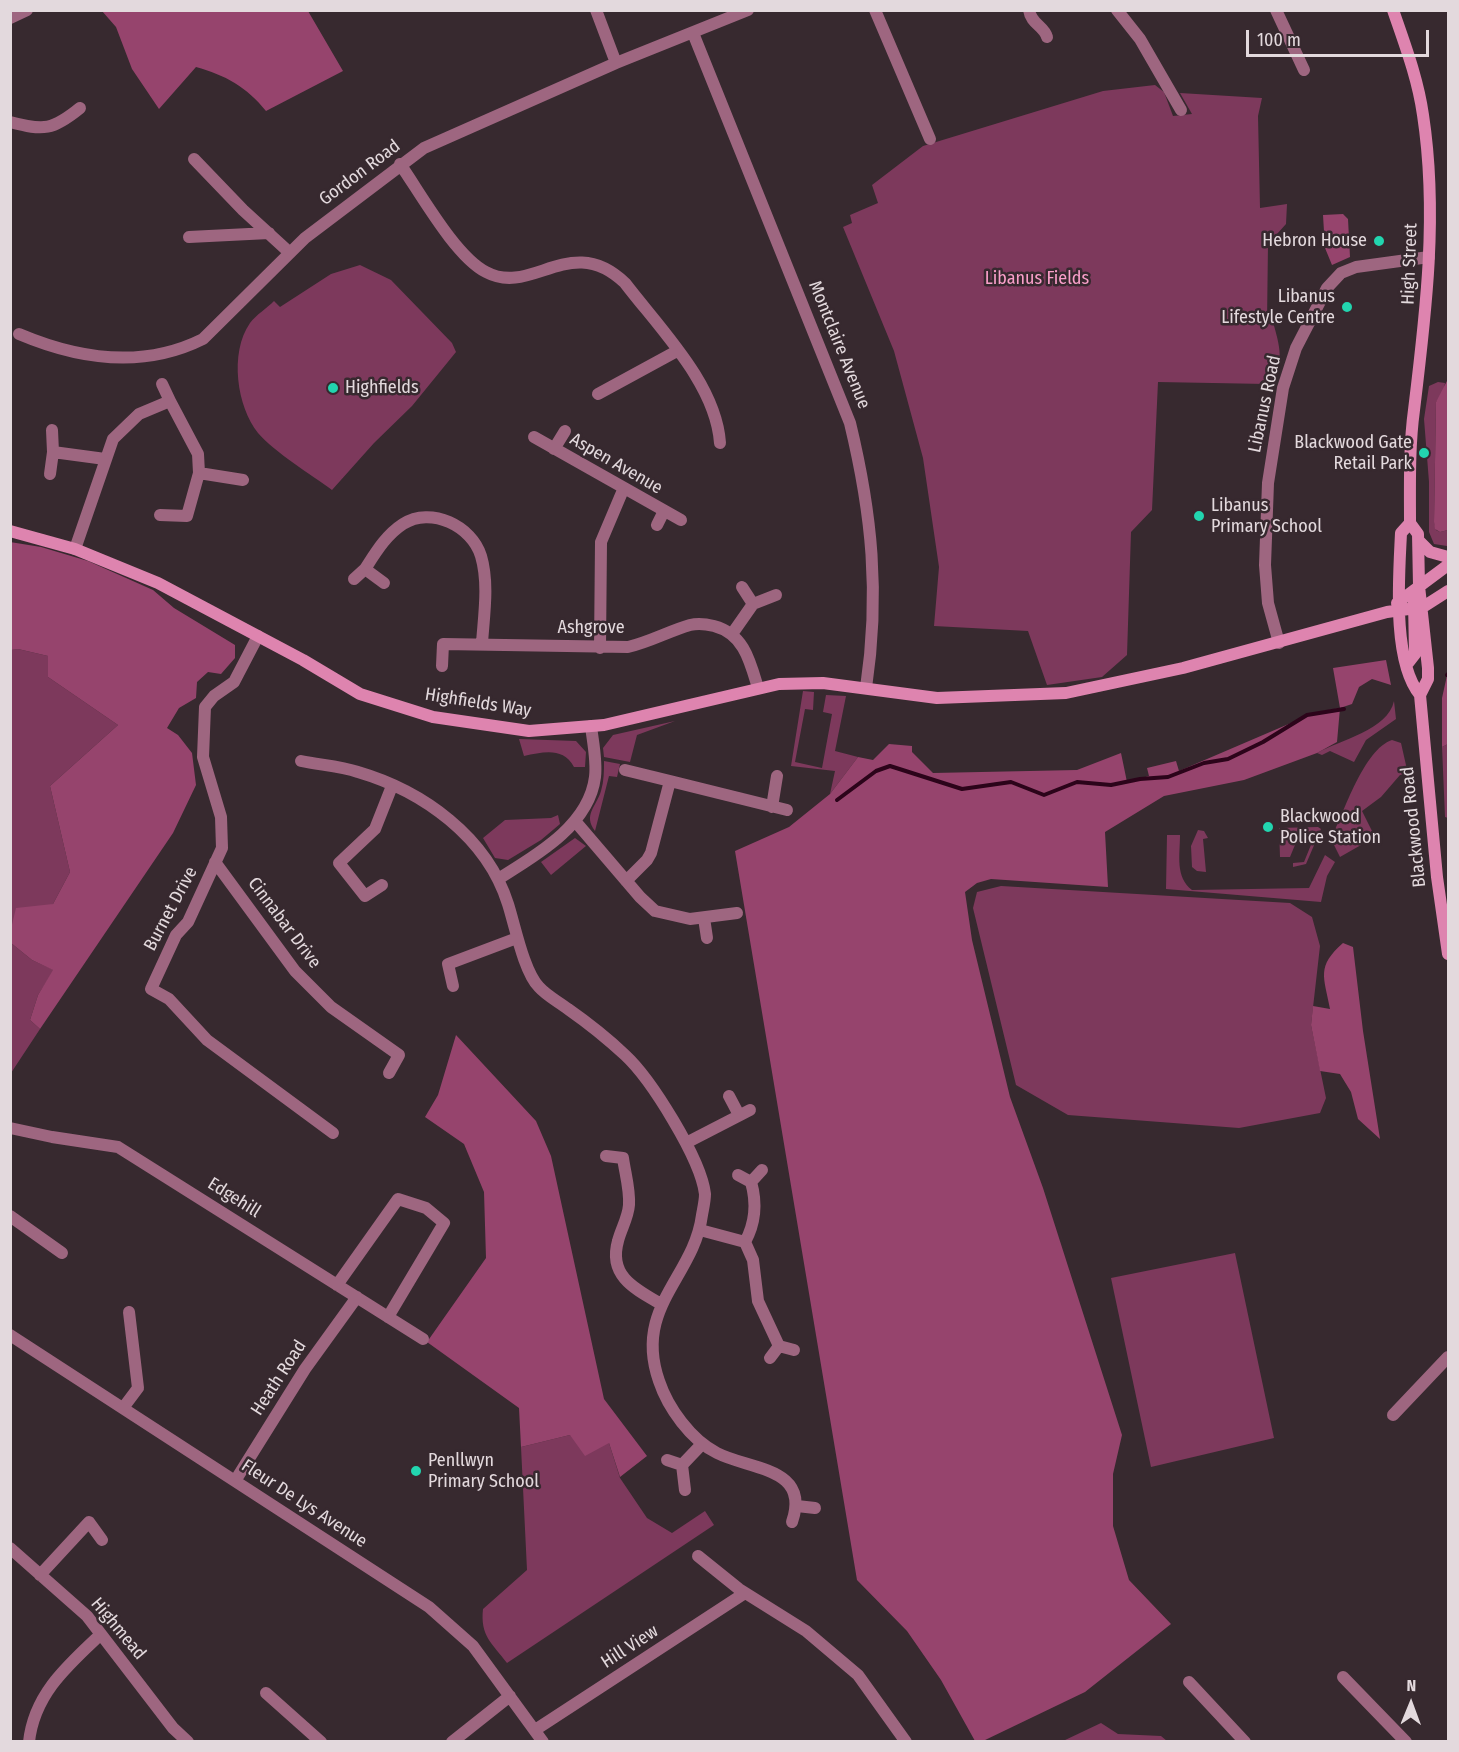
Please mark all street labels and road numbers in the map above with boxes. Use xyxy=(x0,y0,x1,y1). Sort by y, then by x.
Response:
street label: Gordon Road xyxy=(315,136,405,210)
street label: High Street xyxy=(1398,223,1422,305)
street label: Montclaire Avenue xyxy=(803,278,875,412)
street label: Libanus Road xyxy=(1244,353,1286,455)
street label: Aspen Avenue xyxy=(566,429,666,499)
street label: Ashgrove xyxy=(557,617,625,639)
street label: Highfields Way xyxy=(423,684,533,722)
street label: Blackwood Road xyxy=(1397,766,1431,888)
street label: Burnet Drive xyxy=(140,863,202,955)
street label: Cinnabar Drive xyxy=(243,873,325,973)
street label: Edgehill xyxy=(204,1173,264,1223)
street label: Heath Road xyxy=(247,1336,311,1420)
street label: Fleur De Lys Avenue xyxy=(237,1455,371,1553)
street label: Highmead xyxy=(86,1594,150,1664)
street label: Hill View xyxy=(597,1621,663,1673)

